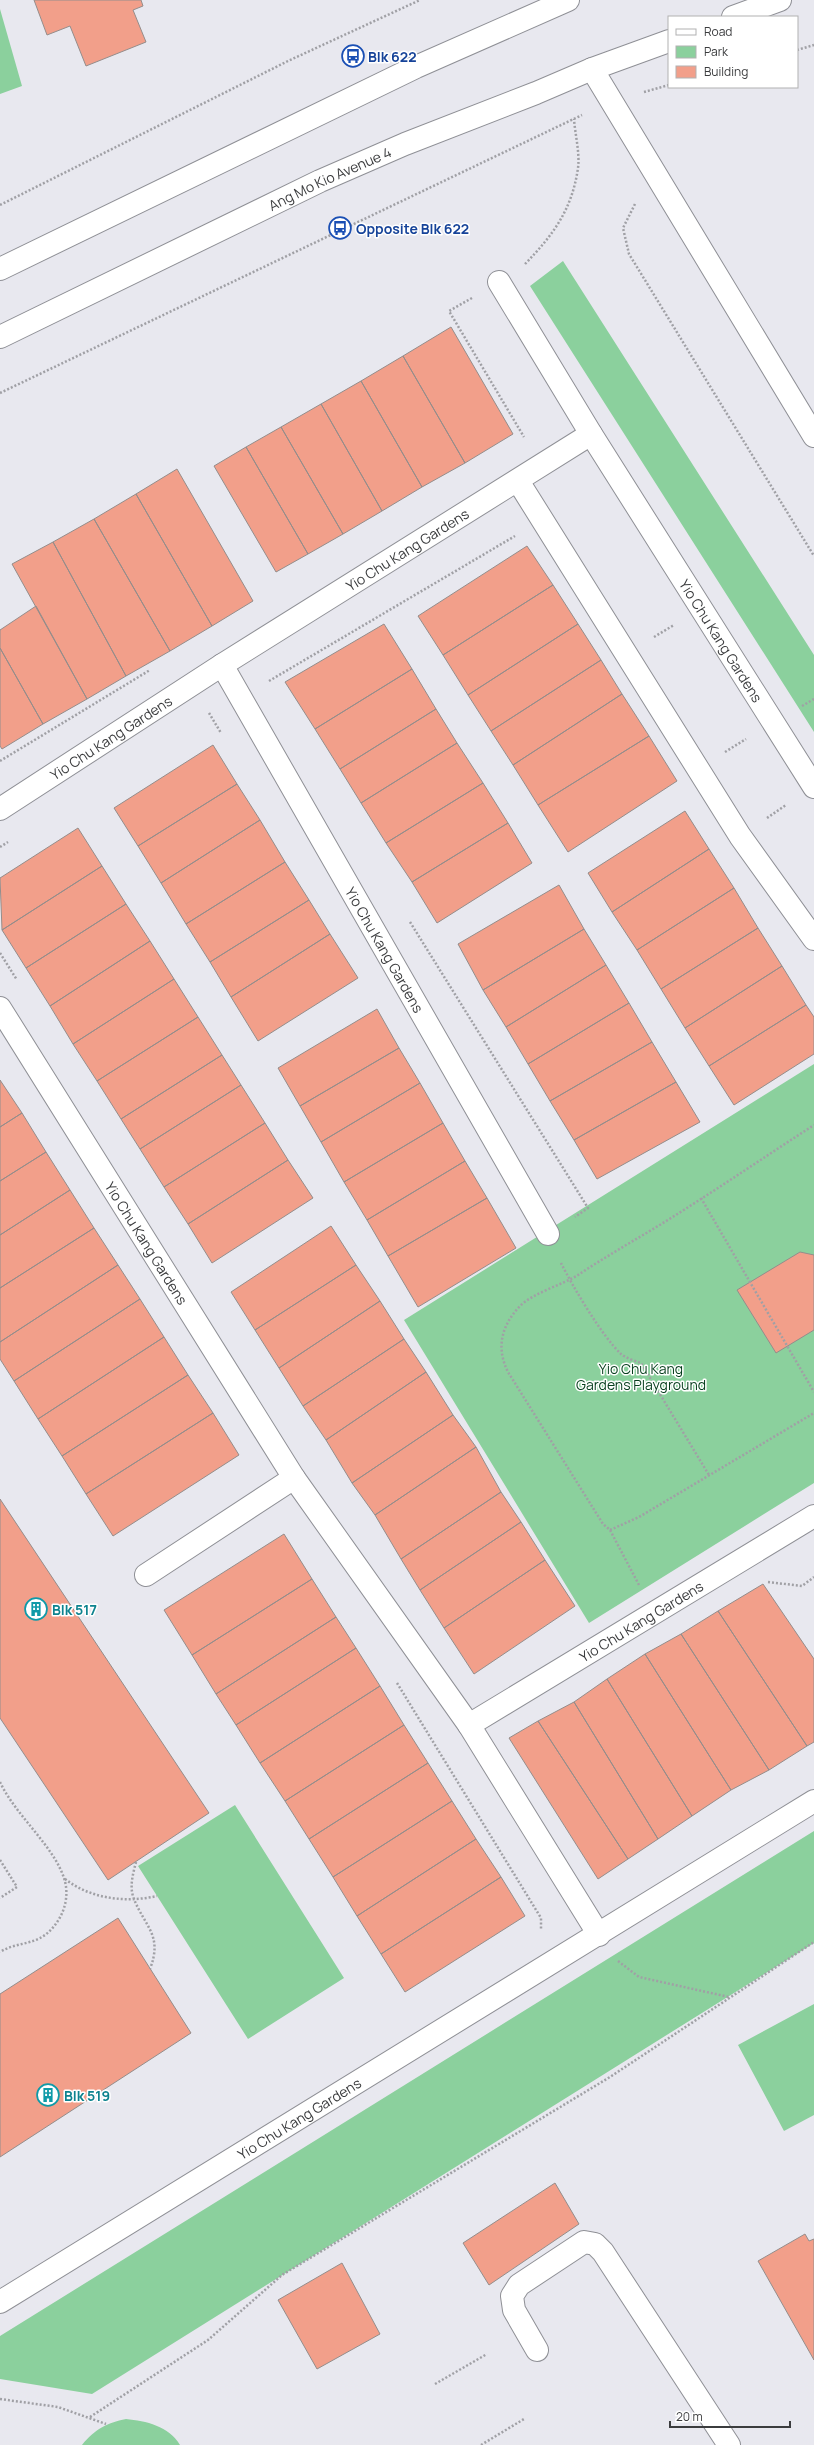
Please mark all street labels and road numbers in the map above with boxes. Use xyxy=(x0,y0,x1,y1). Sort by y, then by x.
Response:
street label: Ang Mo Kio Avenue 4 xyxy=(265,142,394,214)
street label: Yio Chu Kang Gardens xyxy=(342,503,472,595)
street label: Yio Chu Kang Gardens xyxy=(676,576,767,706)
street label: Yio Chu Kang Gardens xyxy=(46,691,175,784)
street label: Yio Chu Kang Gardens xyxy=(342,883,429,1016)
street label: Yio Chu Kang Gardens xyxy=(101,1178,193,1308)
street label: Yio Chu Kang Gardens xyxy=(575,1576,706,1666)
street label: Yio Chu Kang Gardens xyxy=(234,2073,364,2163)

